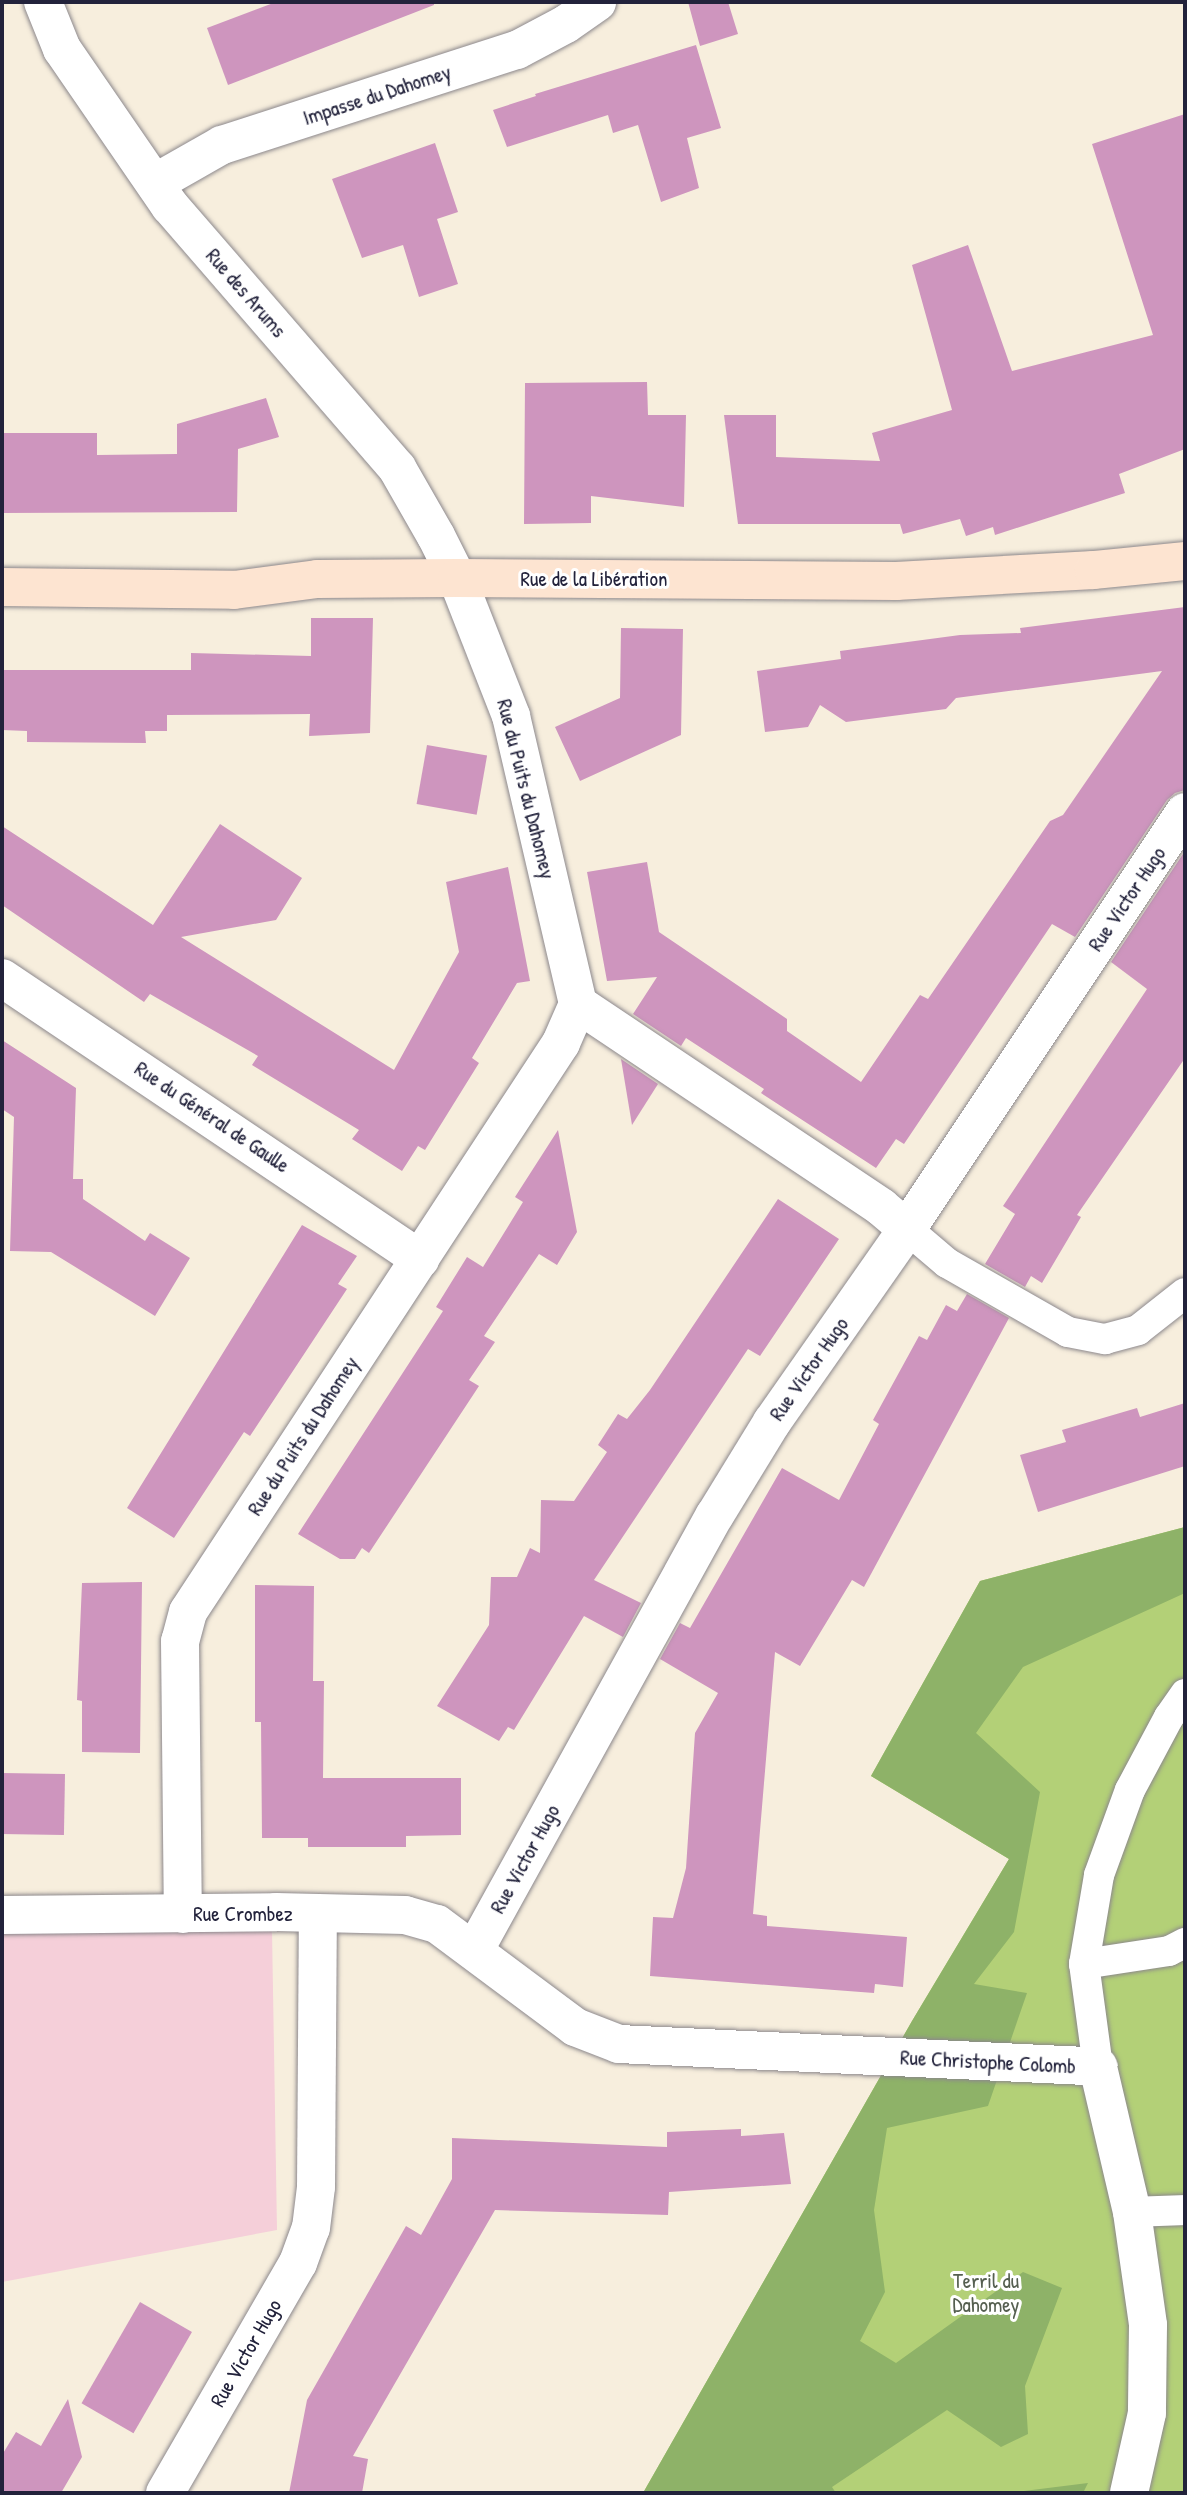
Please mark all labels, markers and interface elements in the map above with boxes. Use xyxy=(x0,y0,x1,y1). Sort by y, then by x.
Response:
street label: Impasse du Dahomey xyxy=(300,59,454,131)
street label: Rue des Arums xyxy=(201,243,291,343)
street label: Rue de la Libération xyxy=(521,566,667,592)
street label: Rue du Puits du Dahomey xyxy=(491,697,561,881)
street label: Rue Victor Hugo xyxy=(1083,842,1171,956)
street label: Rue du Général de Gaulle xyxy=(130,1056,294,1178)
street label: Rue Victor Hugo xyxy=(764,1312,854,1426)
street label: Rue du Puits du Dahomey xyxy=(242,1352,364,1520)
street label: Rue Victor Hugo xyxy=(485,1800,565,1918)
street label: Rue Crombez xyxy=(193,1901,293,1927)
street label: Rue Christophe Colomb xyxy=(899,2045,1077,2079)
park label: Terril du Dahomey xyxy=(952,2268,1020,2318)
street label: Rue Victor Hugo xyxy=(205,2295,287,2411)

